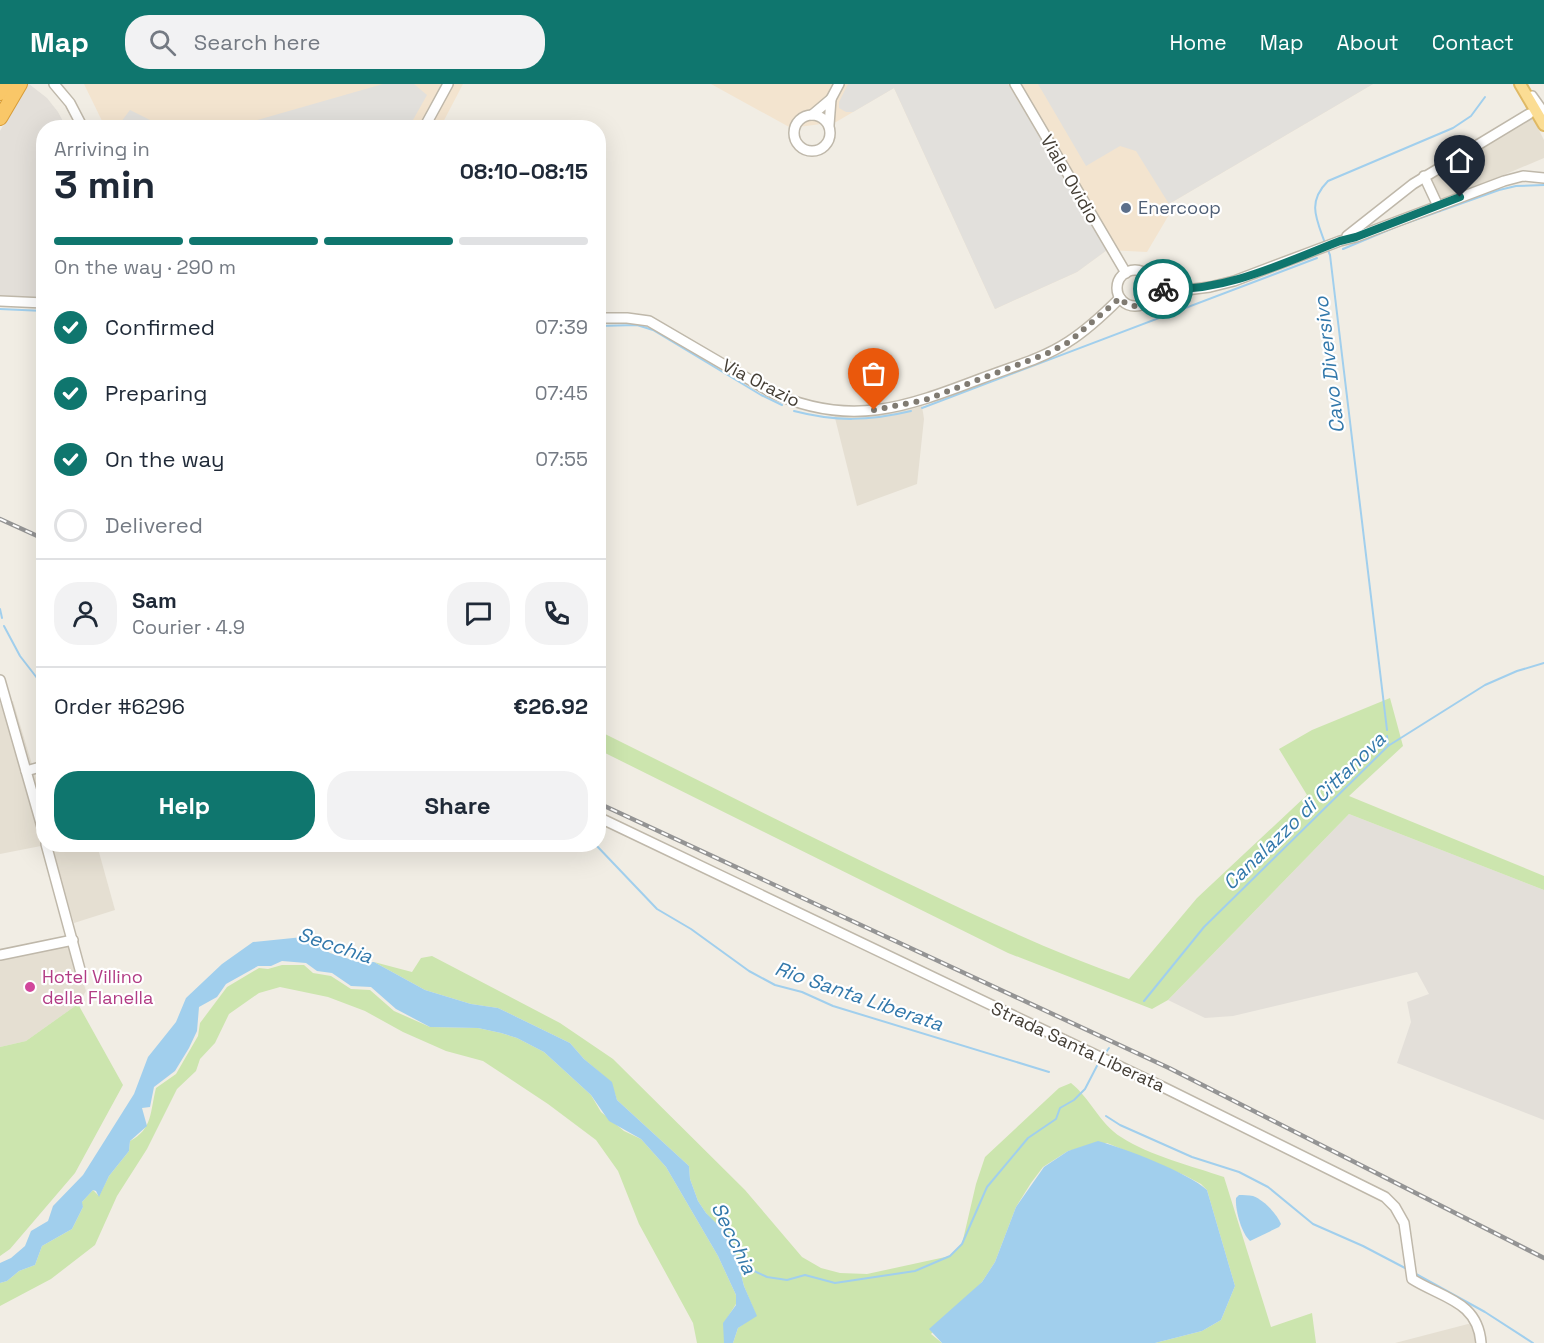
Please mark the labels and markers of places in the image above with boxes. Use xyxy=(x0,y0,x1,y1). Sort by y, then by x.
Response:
pin xyxy=(1434,135,1485,197)
place label: Enercoop xyxy=(1138,196,1221,219)
marker: Enercoop xyxy=(1119,201,1133,215)
pin xyxy=(848,348,899,410)
place label: Hotel Villino della Flanella xyxy=(42,965,153,1009)
marker: Hotel Villino della Flanella xyxy=(23,980,37,994)

